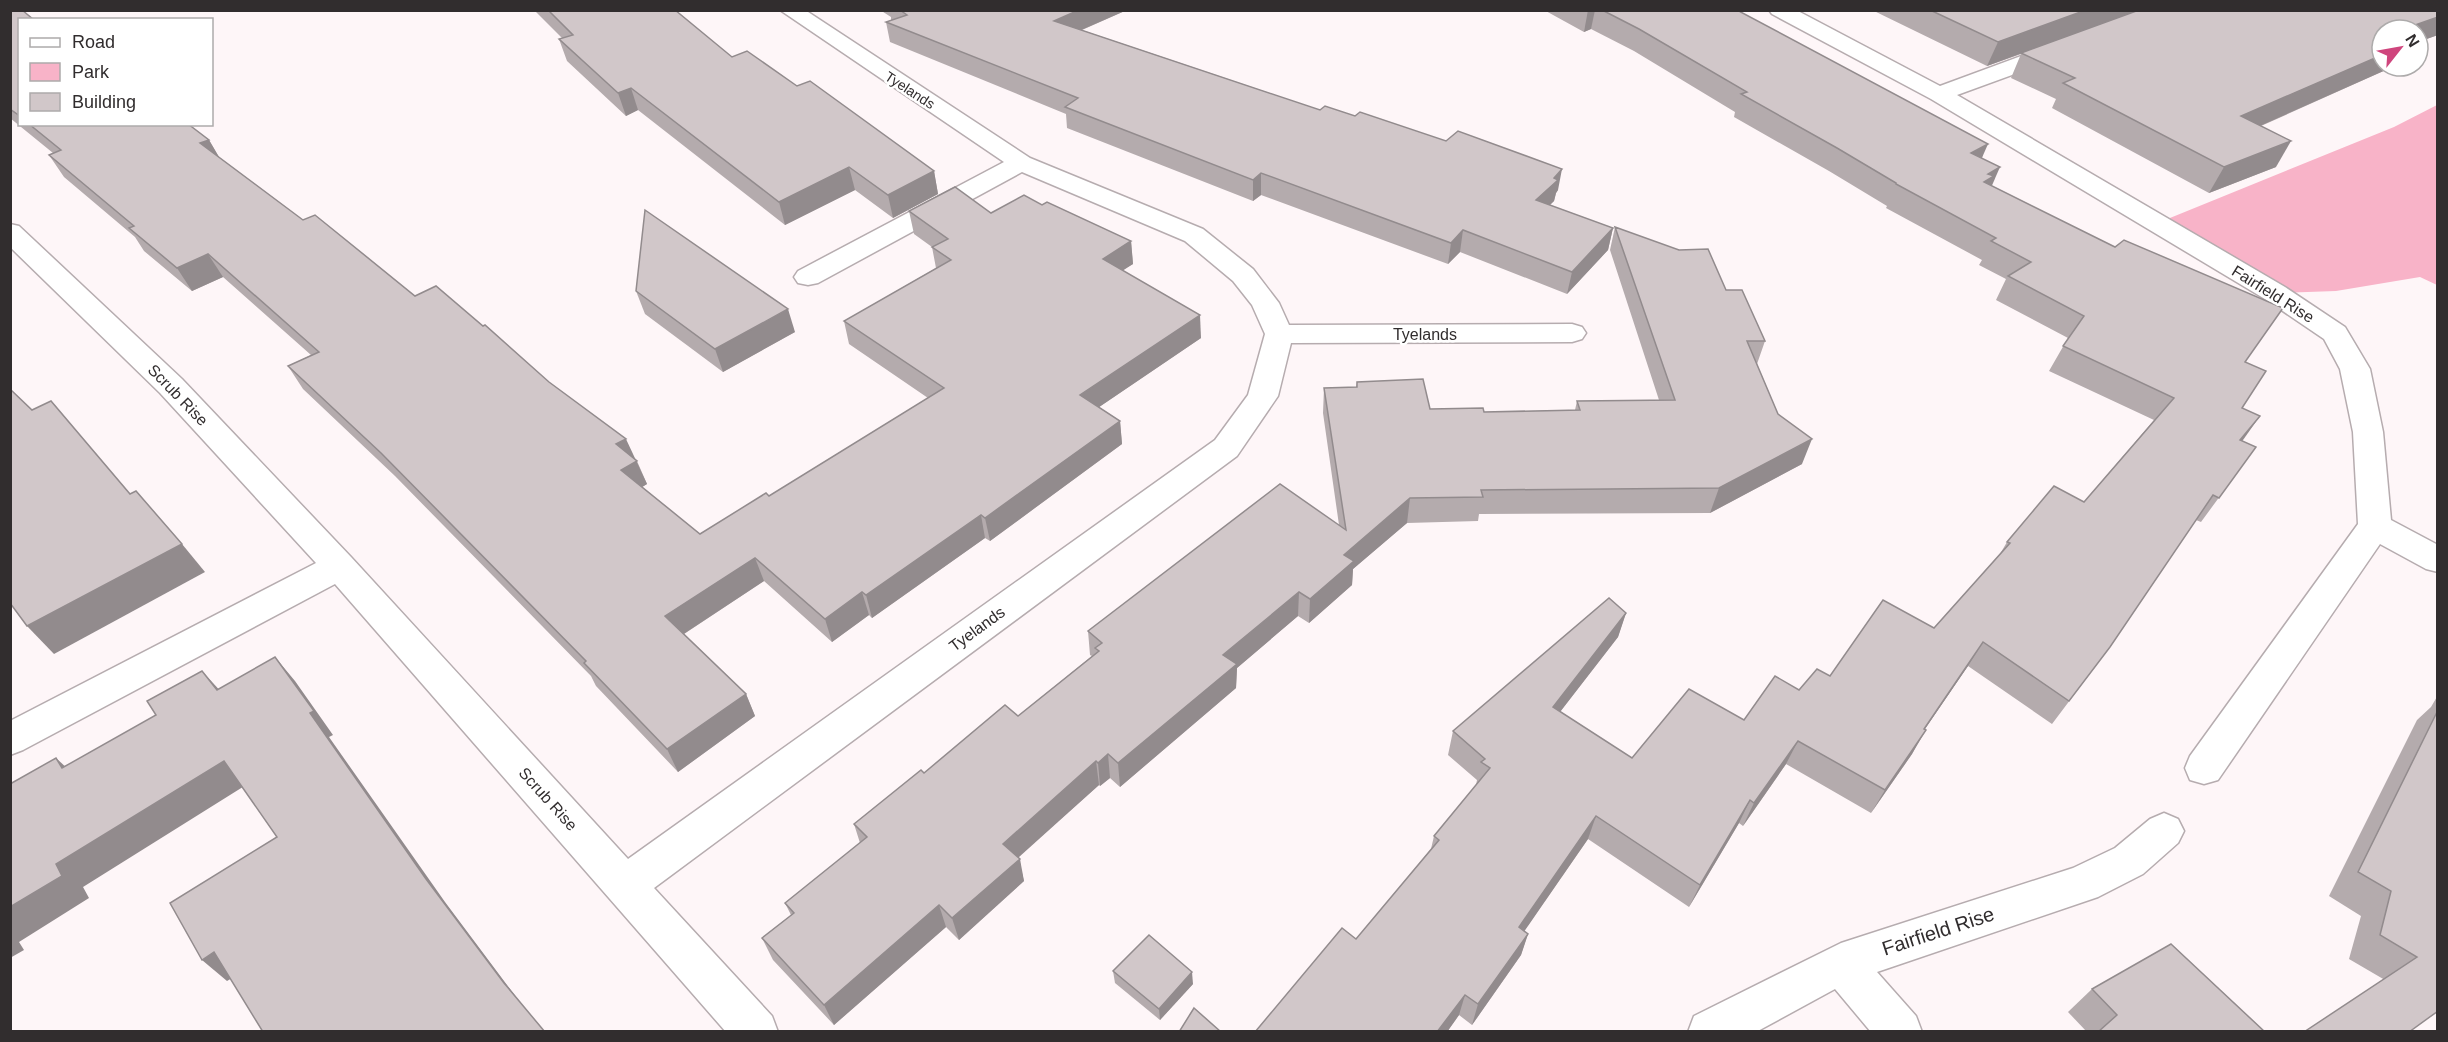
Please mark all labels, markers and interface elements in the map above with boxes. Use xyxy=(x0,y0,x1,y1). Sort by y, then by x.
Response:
legend xyxy=(18,18,213,126)
north arrow xyxy=(2370,18,2430,78)
text: N xyxy=(2402,31,2423,50)
text: Road xyxy=(72,32,115,52)
text: Park xyxy=(72,62,110,82)
street label: Tyelands xyxy=(882,68,938,112)
text: Building xyxy=(72,92,136,112)
street label: Fairfield Rise xyxy=(2229,262,2317,326)
street label: Tyelands xyxy=(1393,326,1457,343)
street label: Scrub Rise xyxy=(145,361,211,429)
street label: Tyelands xyxy=(946,603,1008,655)
street label: Scrub Rise xyxy=(516,764,581,834)
street label: Fairfield Rise xyxy=(1879,903,1997,959)

